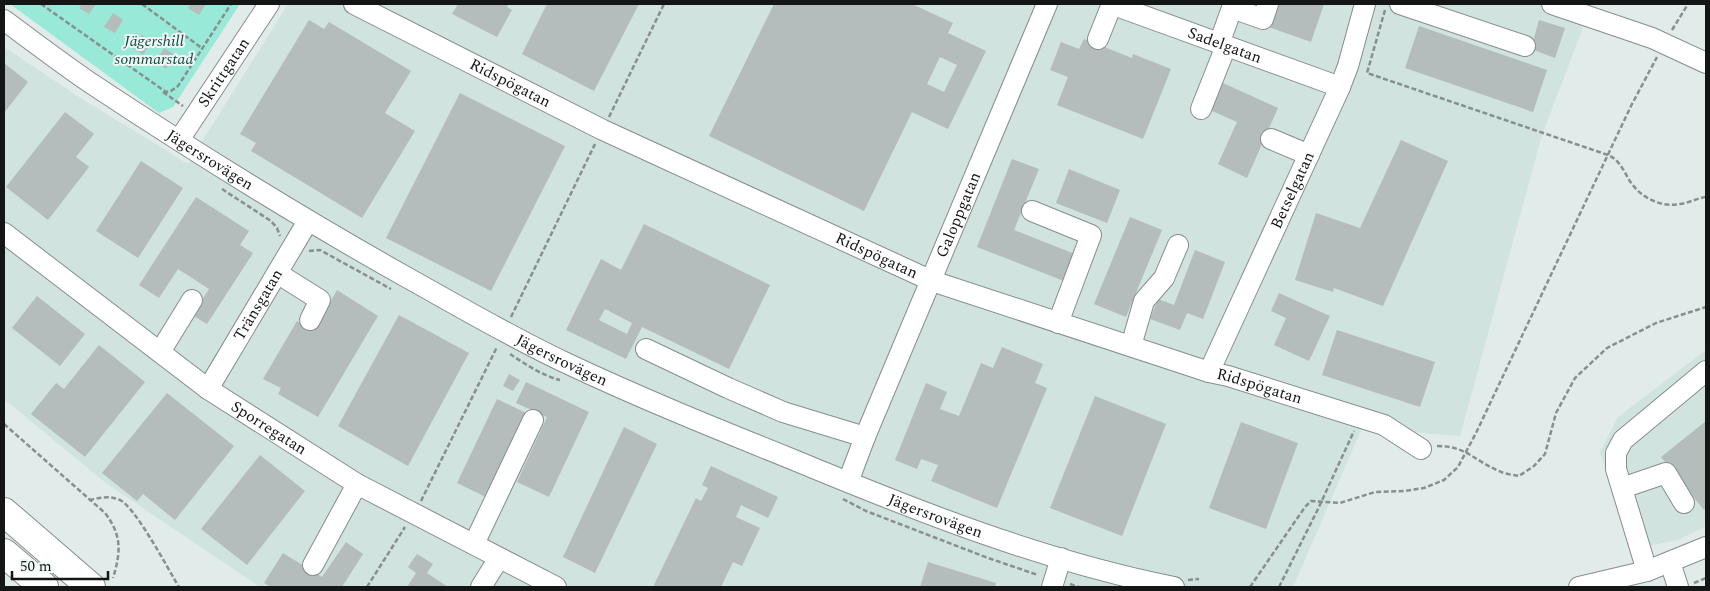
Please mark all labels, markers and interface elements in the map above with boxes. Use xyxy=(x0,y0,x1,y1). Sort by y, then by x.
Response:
street label: Sadelgatan xyxy=(1184,21,1265,70)
park label: Jägershill sommarstad xyxy=(115,29,193,71)
street label: Skrittgatan xyxy=(192,33,256,112)
street label: Ridspögatan xyxy=(465,52,555,114)
street label: Jägersrovägen xyxy=(161,123,258,196)
street label: Betselgatan xyxy=(1264,148,1321,233)
street label: Galoppgatan xyxy=(930,168,987,261)
street label: Ridspögatan xyxy=(831,226,922,285)
street label: Tränsgatan xyxy=(227,264,289,345)
street label: Jägersrovägen xyxy=(511,328,611,393)
street label: Ridspögatan xyxy=(1214,362,1305,411)
street label: Sporregatan xyxy=(226,395,312,461)
street label: Jägersrovägen xyxy=(885,487,986,545)
scale bar xyxy=(12,548,109,580)
text: 50 m xyxy=(20,555,52,578)

